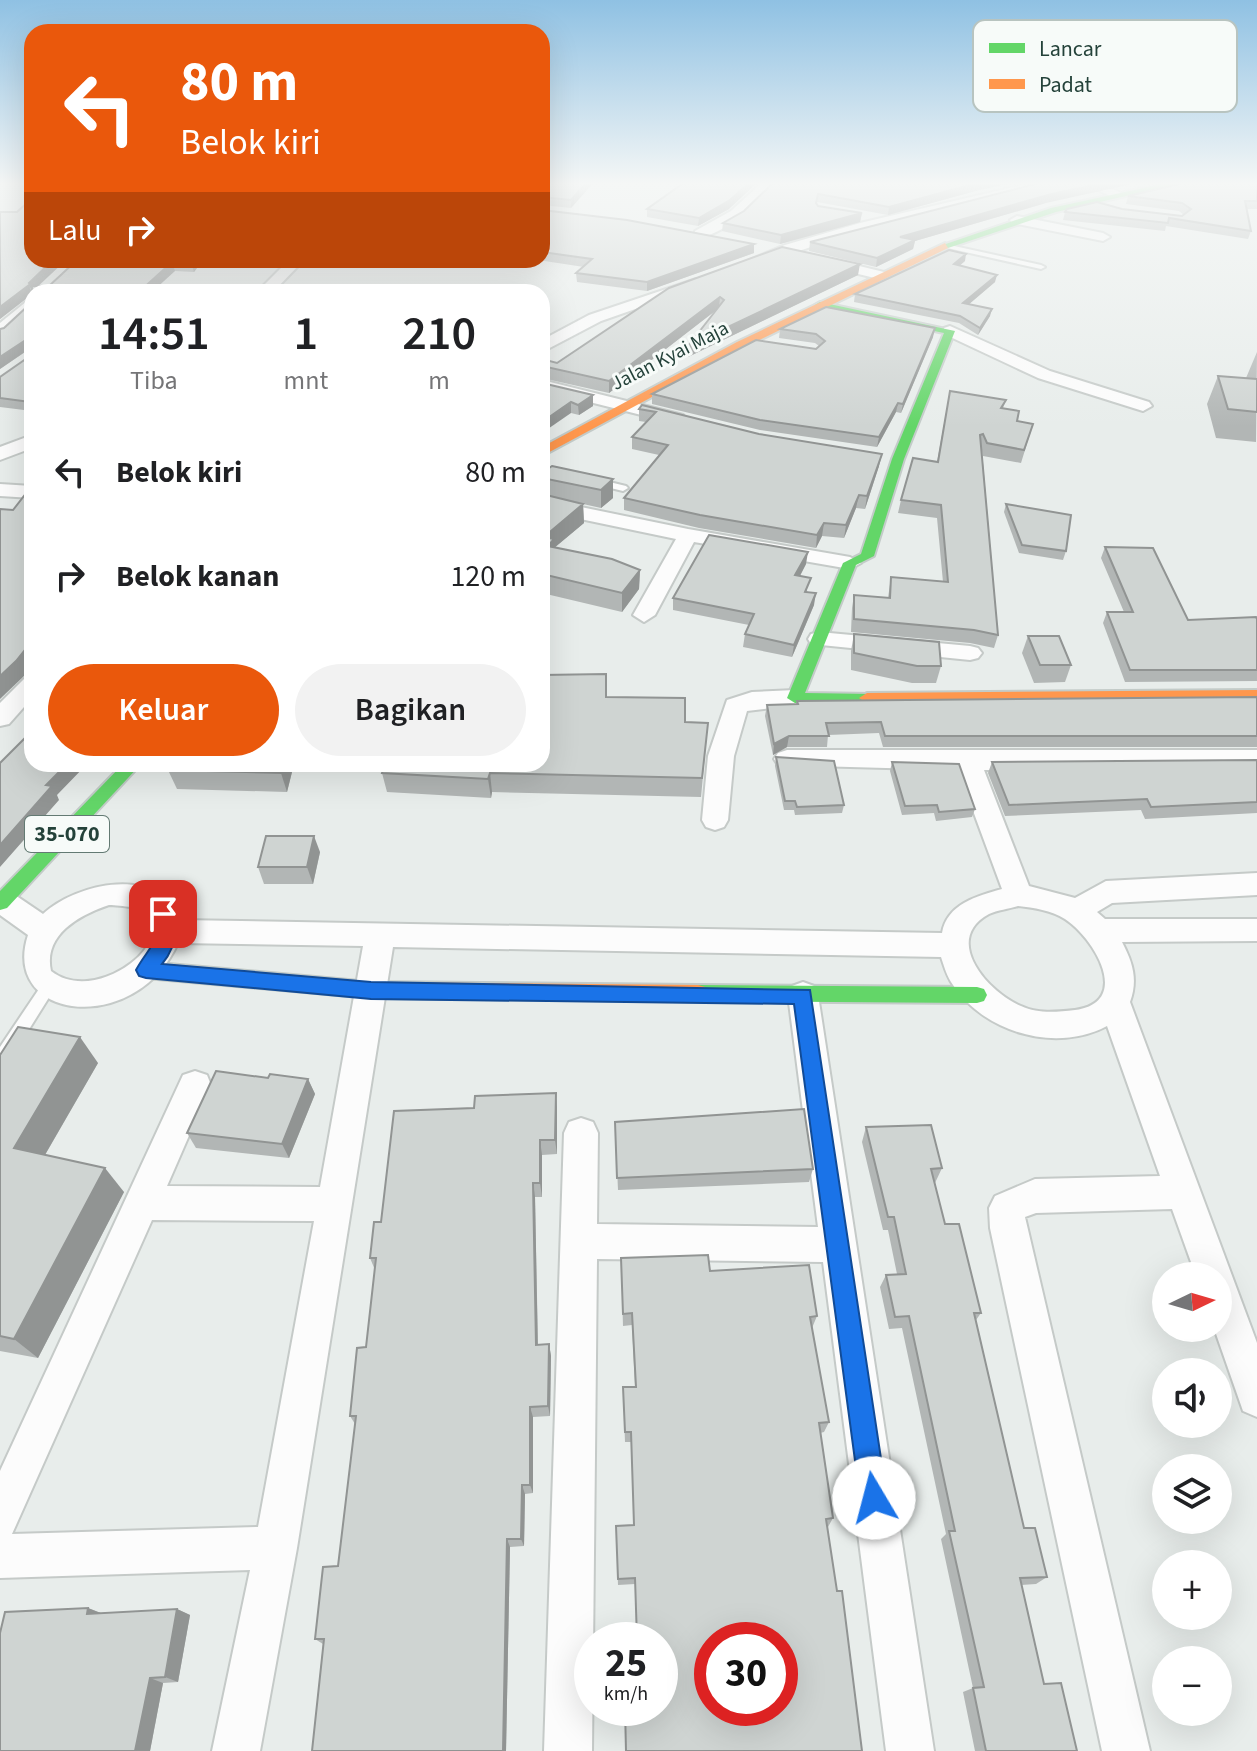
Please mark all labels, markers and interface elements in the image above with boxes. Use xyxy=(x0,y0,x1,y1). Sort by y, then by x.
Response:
legend xyxy=(973,20,1237,112)
text: Lancar xyxy=(1039,33,1102,65)
text: 80 m xyxy=(180,43,298,122)
icon: left xyxy=(48,56,152,160)
text: Padat xyxy=(1039,69,1093,101)
text: Belok kiri xyxy=(180,117,321,168)
icon: right xyxy=(118,208,162,252)
text: Lalu xyxy=(48,209,102,252)
text: 14:51 xyxy=(98,300,210,368)
text: 1 xyxy=(294,300,318,368)
text: 210 xyxy=(402,300,476,368)
street label: Jalan Kyai Maja xyxy=(606,314,734,398)
text: Tiba xyxy=(130,362,178,399)
text: mnt xyxy=(284,362,328,399)
text: m xyxy=(428,362,450,399)
icon: left xyxy=(48,450,92,494)
text: Belok kiri xyxy=(116,451,242,494)
text: 80 m xyxy=(465,451,526,494)
icon: right xyxy=(48,554,92,598)
text: Belok kanan xyxy=(116,555,279,598)
text: 120 m xyxy=(450,555,526,598)
button: Keluar xyxy=(48,664,279,756)
button: Bagikan xyxy=(295,664,526,756)
road number: 35-070 xyxy=(25,816,109,852)
pin xyxy=(129,880,197,948)
icon: arrive xyxy=(141,892,185,936)
north arrow xyxy=(1152,1262,1232,1342)
map controls xyxy=(1152,1262,1232,1726)
button: sound xyxy=(1152,1358,1232,1438)
button: layers xyxy=(1152,1454,1232,1534)
position arrow xyxy=(832,1456,916,1540)
button: + xyxy=(1152,1550,1232,1630)
speed limit sign: 30 xyxy=(694,1622,798,1726)
text: 25 xyxy=(605,1635,647,1692)
button: − xyxy=(1152,1646,1232,1726)
text: km/h xyxy=(604,1680,648,1708)

